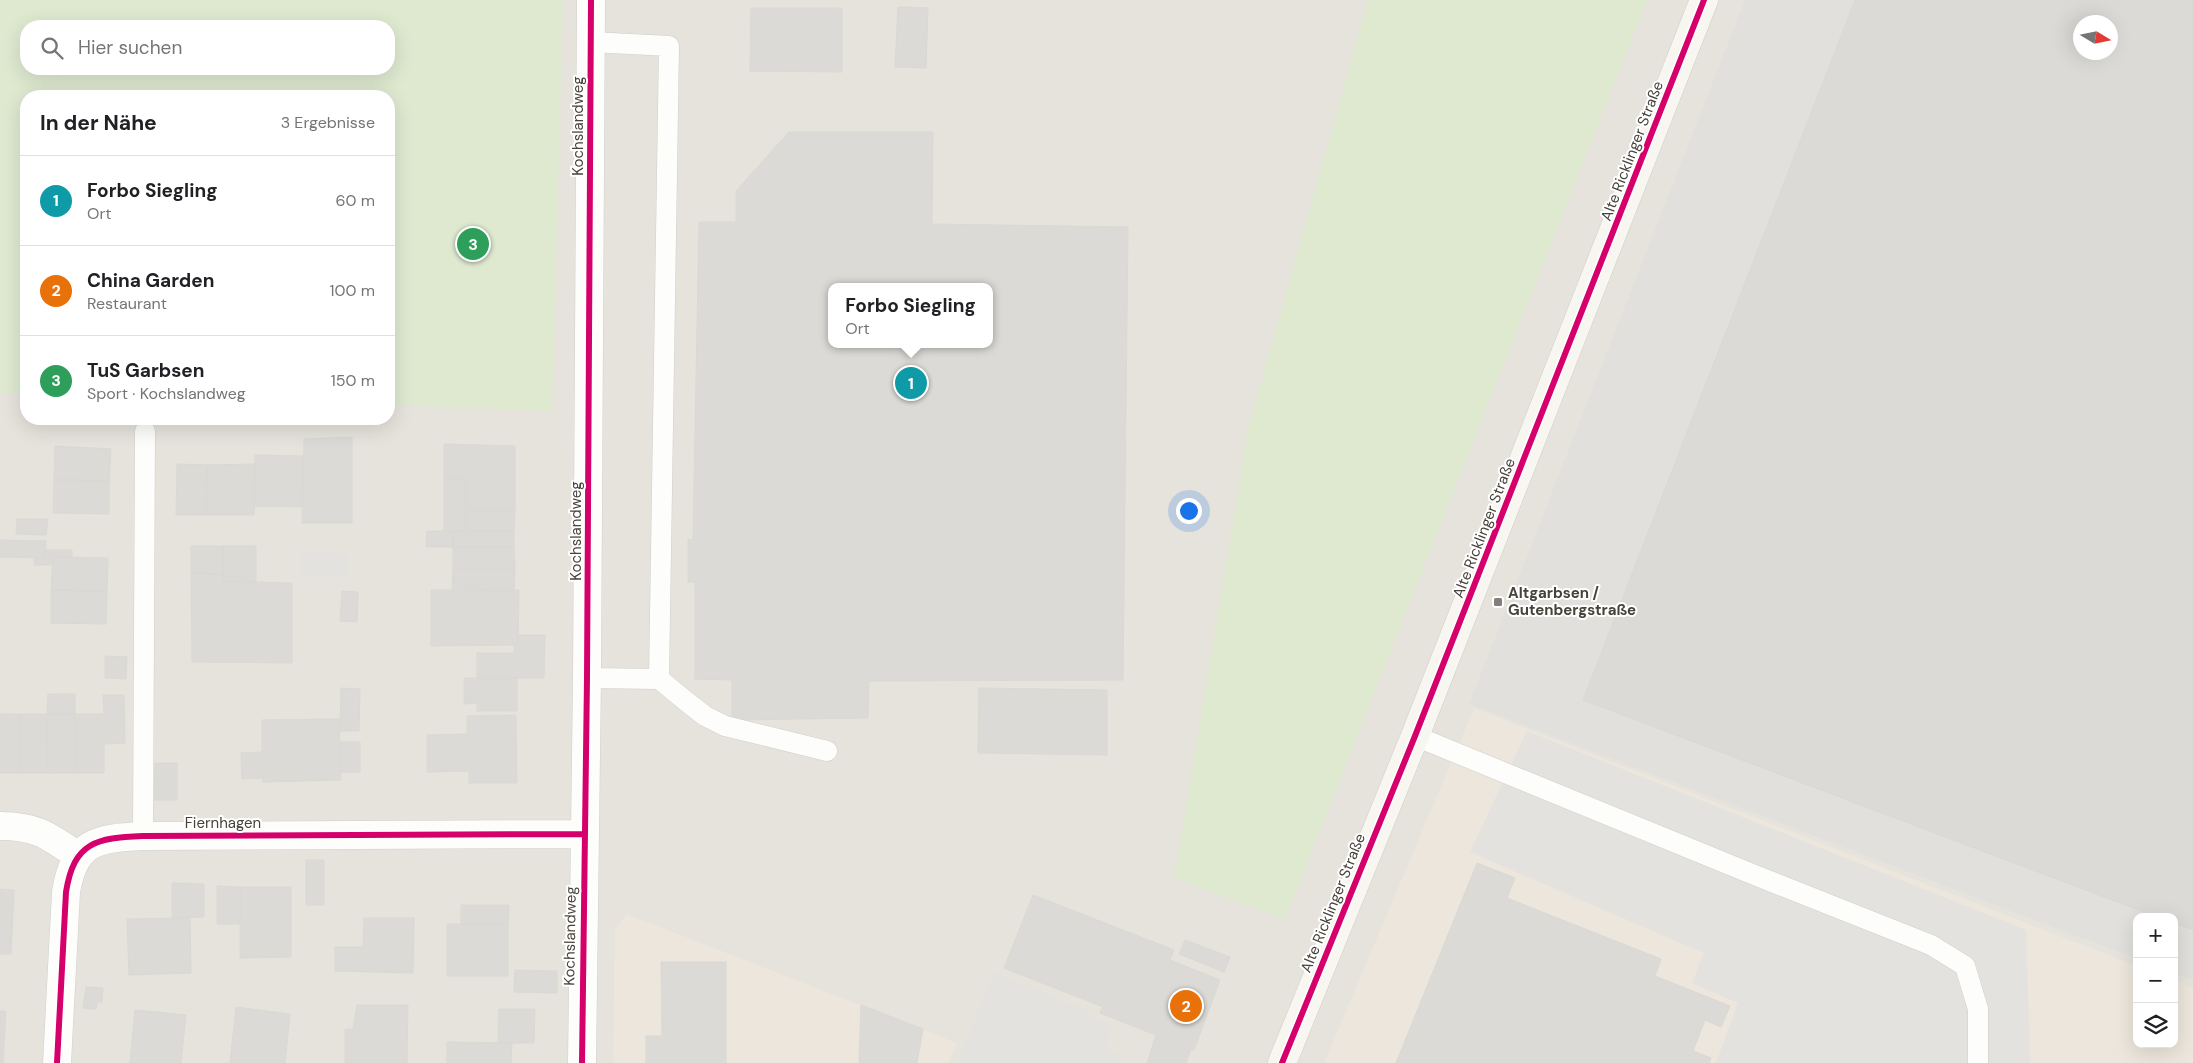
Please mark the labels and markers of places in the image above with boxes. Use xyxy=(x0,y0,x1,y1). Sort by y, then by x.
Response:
pin: 3 xyxy=(457,225,489,263)
pin: 1 xyxy=(895,364,927,402)
place label: Altgarbsen / Gutenbergstraße xyxy=(1508,583,1636,620)
marker: Altgarbsen / Gutenbergstraße xyxy=(1492,596,1504,608)
pin: 2 xyxy=(1170,987,1202,1025)

